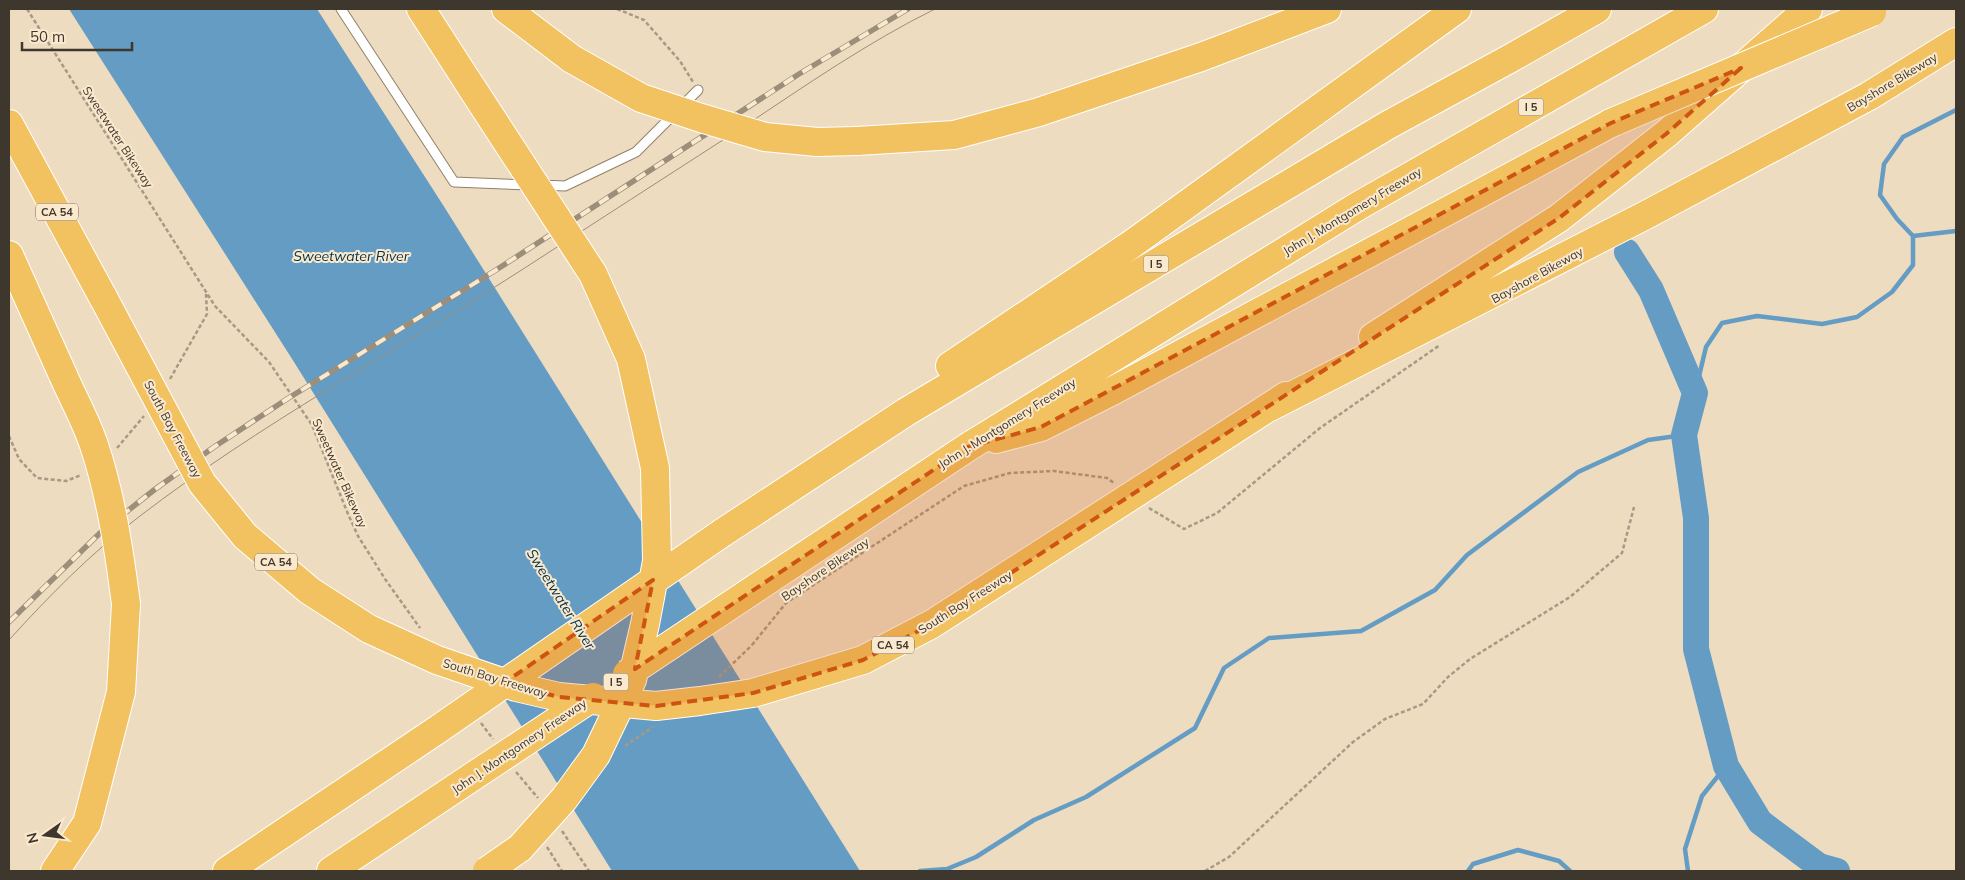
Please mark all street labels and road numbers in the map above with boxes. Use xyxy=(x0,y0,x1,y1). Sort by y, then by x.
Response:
street label: Bayshore Bikeway xyxy=(1844,49,1940,115)
street label: Sweetwater Bikeway xyxy=(80,83,157,191)
road number: I 5 xyxy=(1518,98,1544,115)
street label: John J. Montgomery Freeway xyxy=(1280,163,1425,258)
road number: CA 54 xyxy=(36,203,78,220)
street label: Bayshore Bikeway xyxy=(1488,243,1586,306)
road number: I 5 xyxy=(1144,255,1168,272)
street label: John J. Montgomery Freeway xyxy=(936,374,1079,471)
street label: South Bay Freeway xyxy=(141,378,205,481)
street label: Sweetwater Bikeway xyxy=(309,416,371,531)
street label: Bayshore Bikeway xyxy=(778,534,872,604)
road number: CA 54 xyxy=(255,554,297,570)
street label: South Bay Freeway xyxy=(915,567,1015,637)
road number: CA 54 xyxy=(872,636,914,654)
street label: South Bay Freeway xyxy=(441,655,549,701)
road number: I 5 xyxy=(604,674,628,690)
street label: John J. Montgomery Freeway xyxy=(449,695,590,797)

